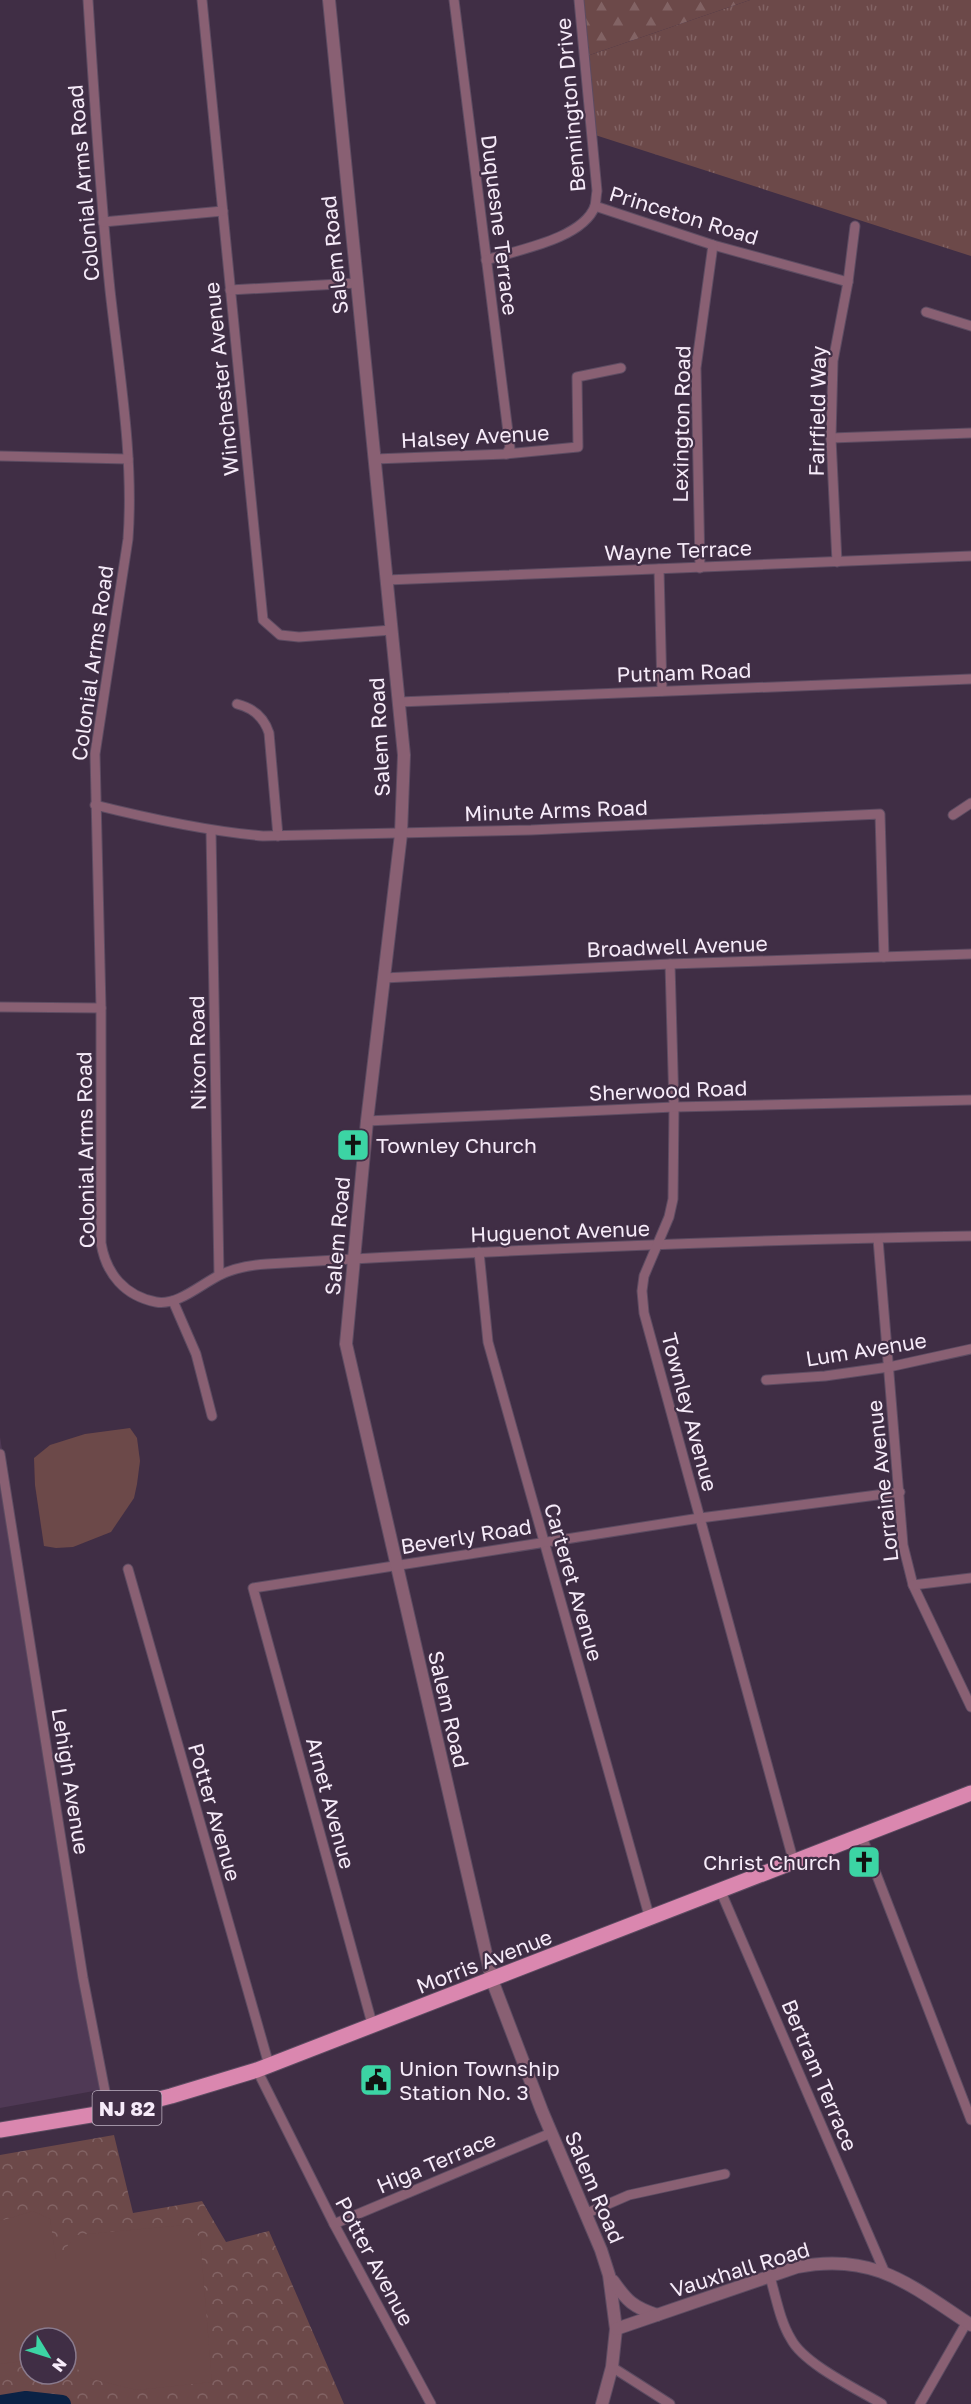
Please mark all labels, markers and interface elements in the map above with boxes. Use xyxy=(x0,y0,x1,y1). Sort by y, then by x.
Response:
street label: Bennington Drive xyxy=(549,17,591,193)
street label: Colonial Arms Road xyxy=(61,84,105,282)
street label: Duquesne Terrace xyxy=(476,133,524,317)
street label: Princeton Road xyxy=(606,180,762,250)
street label: Salem Road xyxy=(315,194,353,316)
street label: Winchester Avenue xyxy=(198,281,244,477)
street label: Lexington Road xyxy=(667,345,695,503)
street label: Fairfield Way xyxy=(803,345,831,477)
street label: Halsey Avenue xyxy=(400,419,550,453)
street label: Wayne Terrace xyxy=(604,534,752,566)
street label: Colonial Arms Road xyxy=(65,564,119,762)
street label: Putnam Road xyxy=(616,657,752,687)
street label: Salem Road xyxy=(363,677,395,797)
street label: Minute Arms Road xyxy=(464,794,648,826)
street label: Broadwell Avenue xyxy=(586,930,768,962)
street label: Nixon Road xyxy=(183,995,211,1111)
street label: Colonial Arms Road xyxy=(70,1051,100,1249)
street label: Sherwood Road xyxy=(588,1074,748,1106)
church icon: Townley Church xyxy=(335,1127,371,1163)
place label: Townley Church xyxy=(376,1132,537,1158)
street label: Salem Road xyxy=(319,1175,355,1297)
street label: Huguenot Avenue xyxy=(470,1215,650,1247)
street label: Lum Avenue xyxy=(804,1327,928,1371)
street label: Townley Avenue xyxy=(656,1330,724,1494)
street label: Lorraine Avenue xyxy=(861,1399,903,1563)
street label: Carteret Avenue xyxy=(539,1500,609,1664)
street label: Beverly Road xyxy=(399,1513,533,1559)
street label: Salem Road xyxy=(423,1648,475,1770)
street label: Lehigh Avenue xyxy=(47,1706,95,1856)
street label: Arnet Avenue xyxy=(301,1734,361,1872)
street label: Potter Avenue xyxy=(183,1740,247,1884)
church icon: Christ Church xyxy=(846,1844,882,1880)
place label: Christ Church xyxy=(703,1849,841,1875)
street label: Morris Avenue xyxy=(413,1923,555,1999)
street label: Bertram Terrace xyxy=(776,1995,864,2155)
place label: Union Township Station No. 3 xyxy=(399,2055,560,2105)
public building icon: Union Township Station No. 3 xyxy=(358,2062,394,2098)
road number: NJ 82 xyxy=(92,2091,162,2125)
street label: Higa Terrace xyxy=(373,2125,499,2199)
street label: Salem Road xyxy=(560,2127,630,2247)
street label: Potter Avenue xyxy=(330,2192,420,2330)
street label: Vauxhall Road xyxy=(667,2236,813,2302)
north arrow xyxy=(18,2326,78,2386)
text: N xyxy=(48,2354,71,2376)

